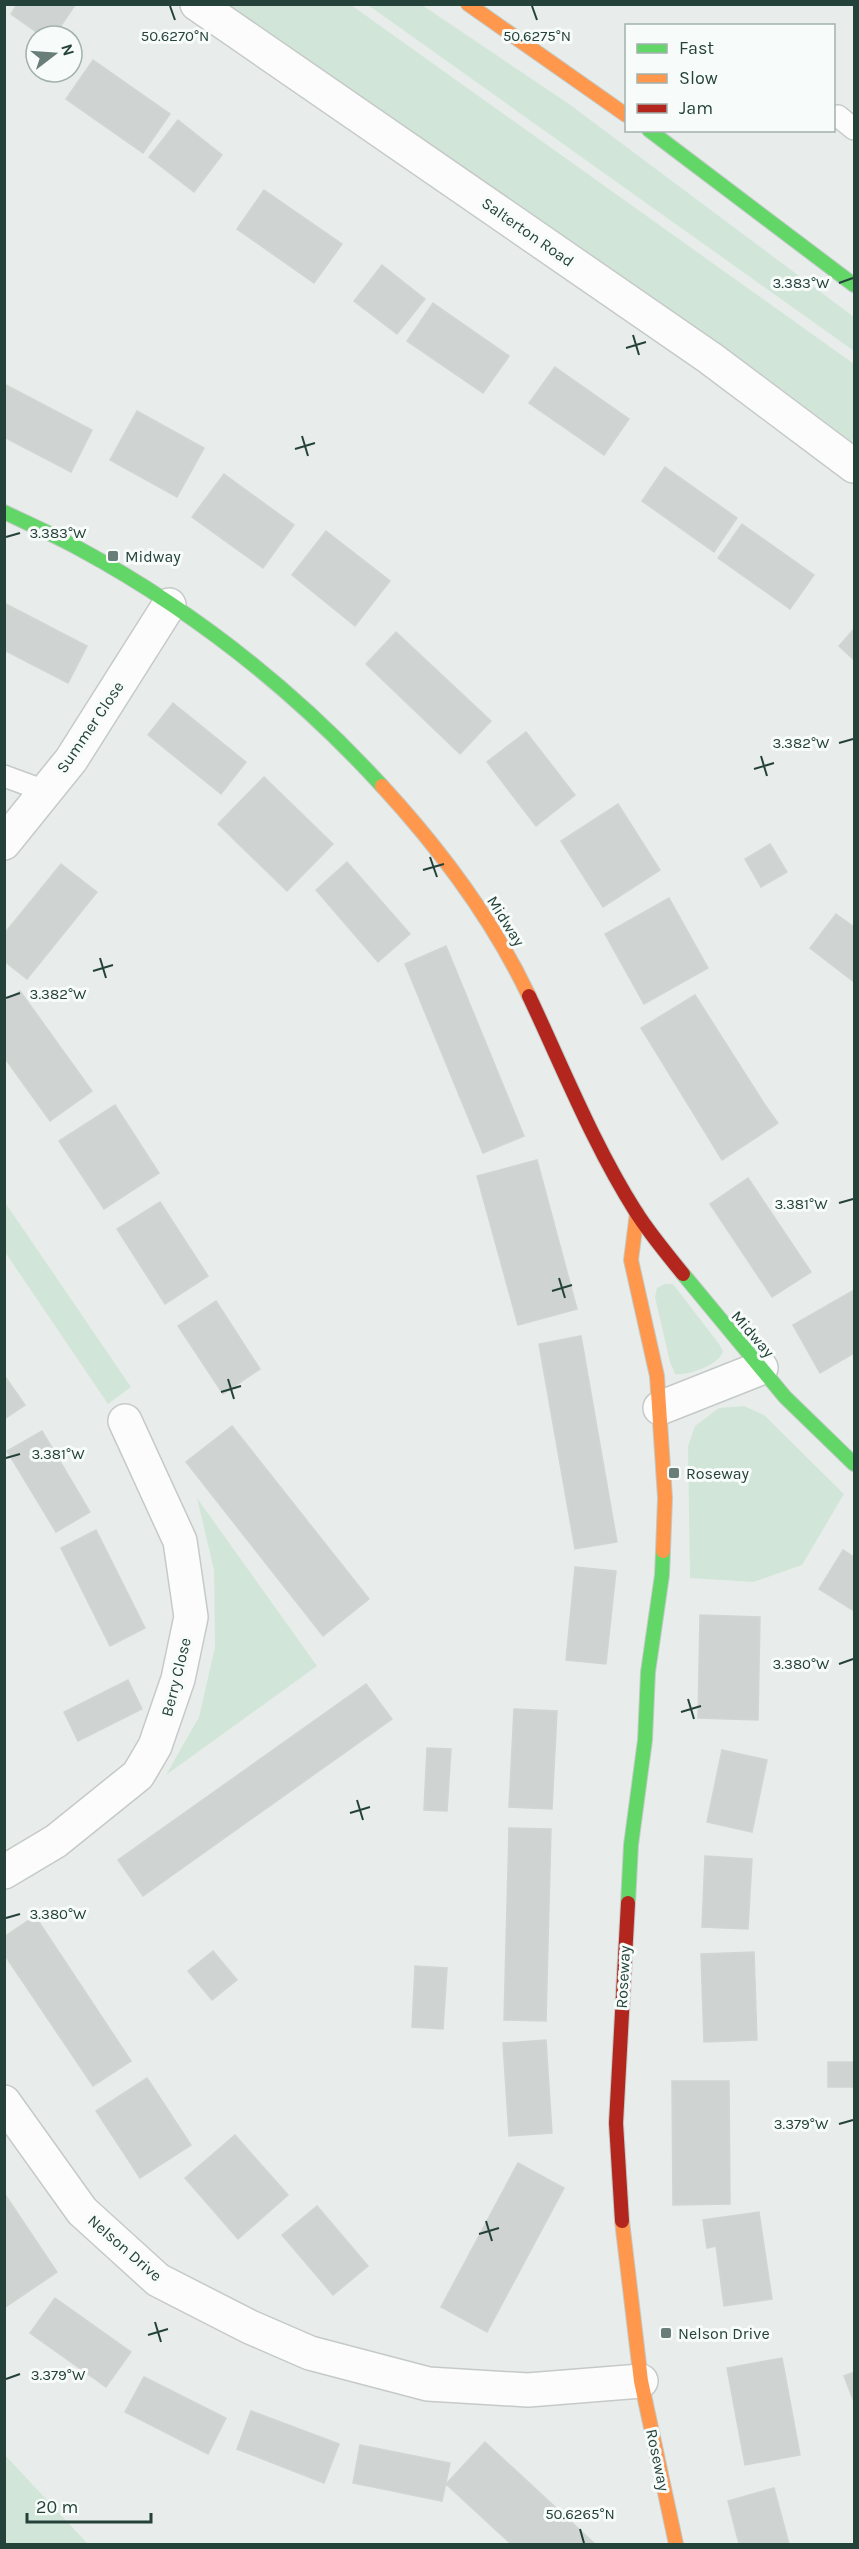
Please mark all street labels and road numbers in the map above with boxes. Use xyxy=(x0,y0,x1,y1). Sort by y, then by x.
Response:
street label: Salterton Road xyxy=(478,193,578,271)
street label: Summer Close xyxy=(52,677,128,777)
street label: Midway xyxy=(483,892,529,950)
street label: Midway xyxy=(728,1307,779,1362)
street label: Berry Close xyxy=(157,1636,195,1718)
street label: Roseway xyxy=(612,1944,634,2009)
street label: Nelson Drive xyxy=(84,2211,166,2285)
street label: Roseway xyxy=(642,2427,674,2493)

